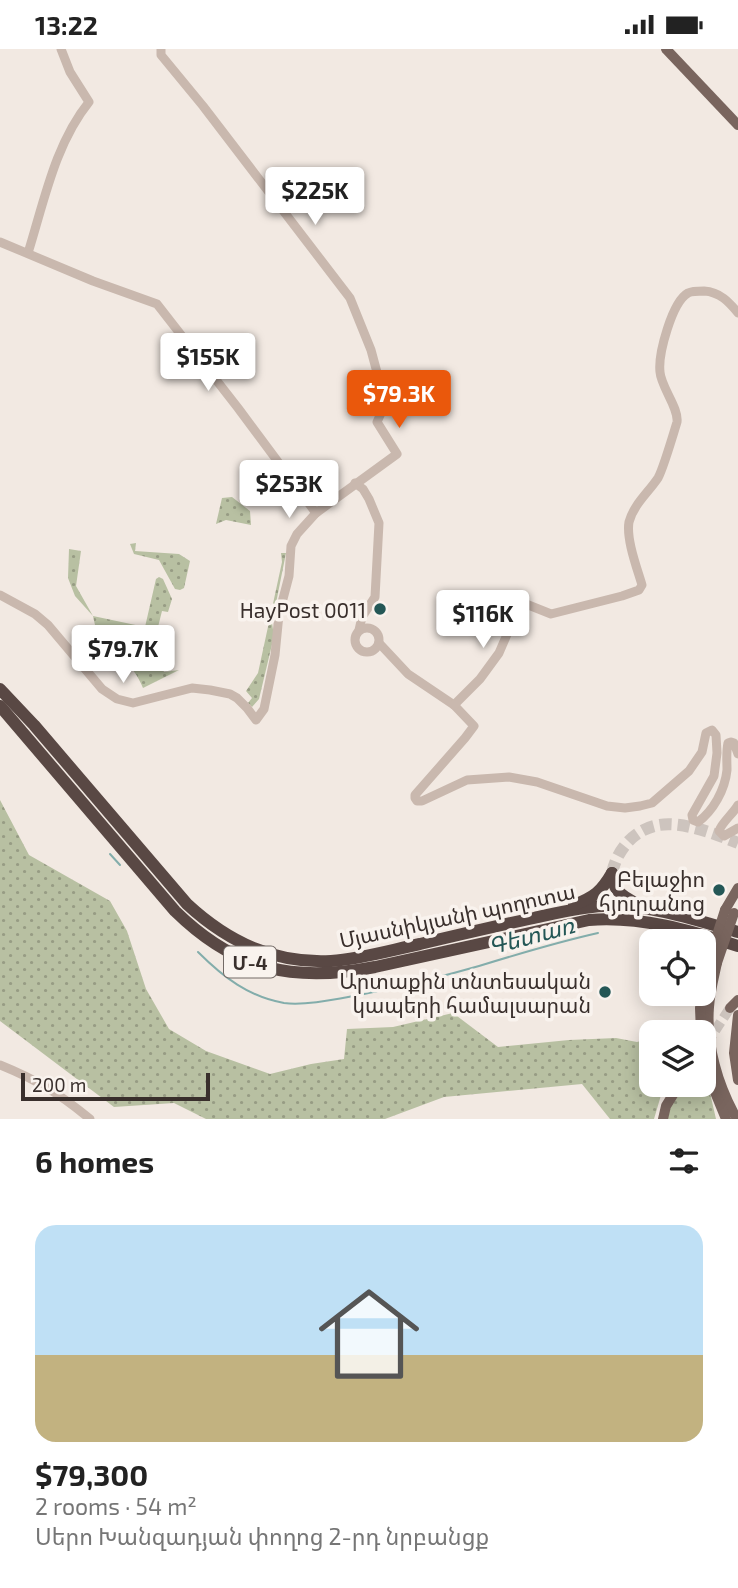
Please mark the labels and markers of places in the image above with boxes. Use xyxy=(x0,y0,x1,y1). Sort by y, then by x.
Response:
pin: $225K xyxy=(266,167,364,227)
pin: $155K xyxy=(159,333,257,393)
pin: $79.3K xyxy=(342,371,456,430)
pin: $253K xyxy=(240,461,338,520)
pin: $116K xyxy=(434,591,532,650)
place label: HayPost 0011 xyxy=(240,597,366,622)
marker: HayPost 0011 xyxy=(372,601,388,617)
pin: $79.7K xyxy=(66,625,180,685)
place label: Բելաջիո հյուրանոց xyxy=(599,866,705,916)
marker: Բելաջիո հյուրանոց xyxy=(711,882,727,898)
place label: Արտաքին տնտեսական կապերի համալսարան xyxy=(339,968,591,1018)
marker: Արտաքին տնտեսական կապերի համալսարան xyxy=(597,984,613,1000)

